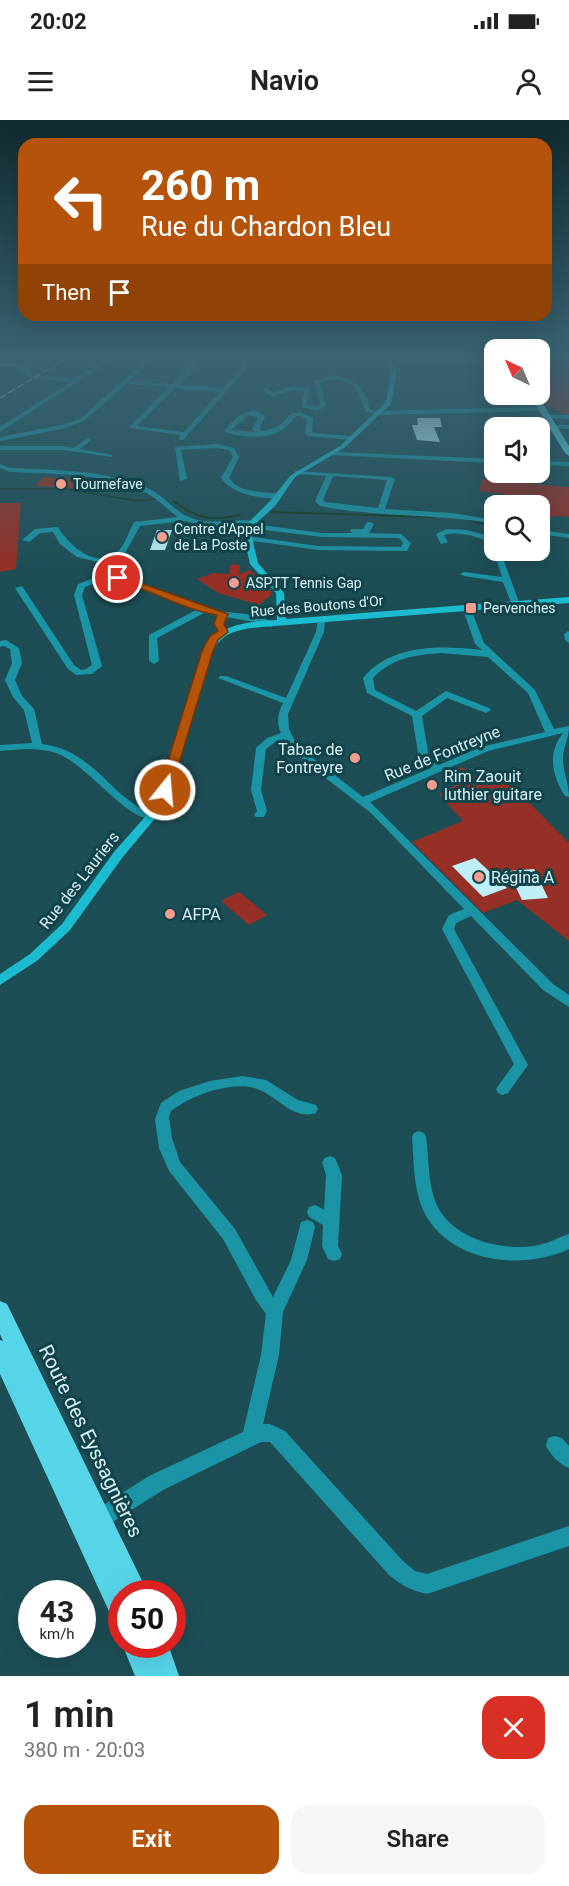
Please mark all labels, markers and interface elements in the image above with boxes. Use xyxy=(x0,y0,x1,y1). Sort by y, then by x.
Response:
text: 20:02 xyxy=(30,9,87,34)
icon: menu xyxy=(24,65,57,98)
text: Navio xyxy=(250,65,319,97)
icon: person xyxy=(512,65,545,98)
text: 260 m xyxy=(141,161,260,210)
icon: left xyxy=(42,162,120,240)
text: Rue du Chardon Bleu xyxy=(141,211,391,243)
icon: arrive xyxy=(103,276,136,309)
text: Then xyxy=(42,280,91,305)
north arrow xyxy=(484,339,550,405)
map controls xyxy=(484,339,550,561)
button: sound xyxy=(484,417,550,483)
place label: Tournefave xyxy=(73,476,143,492)
marker: Tournefave xyxy=(54,477,68,491)
button: search xyxy=(484,495,550,561)
place label: Centre d'Appel de La Poste xyxy=(174,521,264,553)
marker: Centre d'Appel de La Poste xyxy=(155,530,169,544)
pin xyxy=(92,552,143,603)
icon: arrive xyxy=(101,561,134,594)
place label: ASPTT Tennis Gap xyxy=(246,575,362,591)
marker: ASPTT Tennis Gap xyxy=(227,576,241,590)
street label: Rue des Boutons d'Or xyxy=(250,592,384,620)
place label: Pervenches xyxy=(483,600,556,616)
marker: Pervenches xyxy=(464,601,478,615)
street label: Rue de Fontreyne xyxy=(382,722,503,785)
place label: Tabac de Fontreyre xyxy=(276,740,343,777)
marker: Tabac de Fontreyre xyxy=(348,751,362,765)
position arrow xyxy=(133,758,197,822)
place label: Rim Zaouit luthier guitare xyxy=(444,767,542,804)
marker: Rim Zaouit luthier guitare xyxy=(425,778,439,792)
street label: Rue des Lauriers xyxy=(35,828,123,933)
place label: Régina A xyxy=(491,868,555,887)
marker: Régina A xyxy=(472,870,486,884)
place label: AFPA xyxy=(182,905,221,924)
marker: AFPA xyxy=(163,907,177,921)
street label: Route des Eyssagnières xyxy=(34,1341,148,1541)
speed limit sign: 50 xyxy=(108,1580,186,1658)
text: 43 xyxy=(40,1594,74,1629)
text: km/h xyxy=(39,1625,75,1643)
text: 1 min xyxy=(24,1694,114,1736)
button: close xyxy=(482,1696,545,1759)
text: 380 m · 20:03 xyxy=(24,1738,145,1762)
button: Exit xyxy=(24,1805,279,1874)
button: Share xyxy=(291,1805,545,1874)

